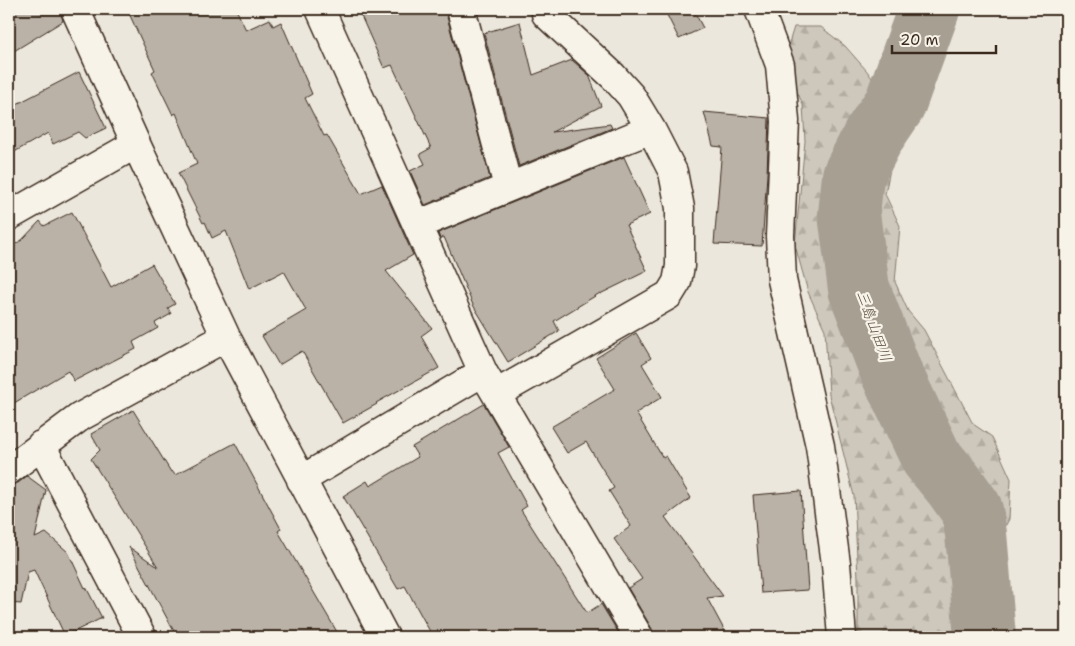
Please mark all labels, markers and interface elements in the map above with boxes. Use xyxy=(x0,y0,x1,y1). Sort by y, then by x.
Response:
scale bar xyxy=(892,22,996,54)
text: 20 m xyxy=(900,30,939,50)
water label: 三島山田川 xyxy=(852,287,896,365)

